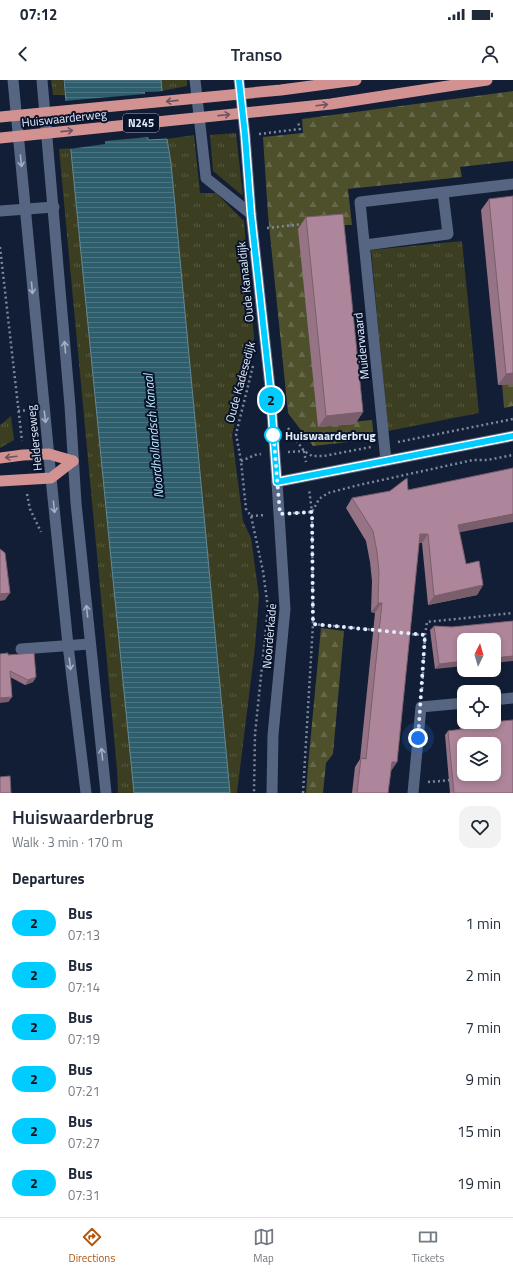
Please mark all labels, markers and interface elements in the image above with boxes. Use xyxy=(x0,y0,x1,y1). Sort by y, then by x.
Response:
text: 07:12 xyxy=(20,3,57,26)
text: Transo xyxy=(231,41,282,68)
icon: back xyxy=(12,43,34,65)
icon: person xyxy=(479,43,501,65)
one-way arrow xyxy=(166,97,179,104)
one-way arrow xyxy=(315,101,328,109)
street label: Huiswaarderweg xyxy=(20,104,108,132)
one-way arrow xyxy=(217,112,230,119)
road number: N245 xyxy=(123,114,159,132)
one-way arrow xyxy=(60,127,73,135)
one-way arrow xyxy=(17,154,24,167)
street label: Oude Kanaaldijk xyxy=(231,241,259,323)
one-way arrow xyxy=(29,281,36,294)
street label: Muiderwaard xyxy=(348,312,374,380)
street label: Oude Kadesedijk xyxy=(220,339,260,425)
one-way arrow xyxy=(62,341,69,354)
water label: Noordhollandsch Kanaal xyxy=(137,371,168,499)
line badge: 2 xyxy=(258,387,284,413)
text: 2 xyxy=(267,389,275,410)
street label: Helderseweg xyxy=(21,404,47,472)
one-way arrow xyxy=(41,411,48,424)
marker: Huiswaarderbrug xyxy=(264,426,282,444)
place label: Huiswaarderbrug xyxy=(285,426,376,445)
one-way arrow xyxy=(4,453,17,460)
one-way arrow xyxy=(50,500,57,513)
street label: Noorderkade xyxy=(257,603,281,669)
one-way arrow xyxy=(83,605,91,618)
north arrow xyxy=(457,633,501,677)
map controls xyxy=(457,633,501,781)
one-way arrow xyxy=(67,657,74,670)
button: locate xyxy=(457,685,501,729)
your location xyxy=(408,728,428,748)
button: layers xyxy=(457,737,501,781)
one-way arrow xyxy=(98,748,105,761)
text: Huiswaarderbrug xyxy=(12,802,153,831)
button: heart xyxy=(459,806,501,848)
text: Walk · 3 min · 170 m xyxy=(12,832,123,852)
text: Departures xyxy=(12,867,85,890)
text: Bus xyxy=(68,902,93,925)
text: 2 xyxy=(30,912,38,933)
text: 1 min xyxy=(465,912,501,935)
text: 07:13 xyxy=(68,925,100,945)
text: Bus xyxy=(68,954,93,977)
text: 2 xyxy=(30,964,38,985)
text: 2 min xyxy=(465,964,501,987)
text: 07:14 xyxy=(68,977,100,997)
text: Bus xyxy=(68,1006,93,1029)
text: 2 xyxy=(30,1016,38,1037)
text: 7 min xyxy=(465,1016,501,1039)
text: 07:19 xyxy=(68,1029,100,1049)
text: Bus xyxy=(68,1058,93,1081)
text: 2 xyxy=(30,1068,38,1089)
text: 9 min xyxy=(465,1068,501,1091)
text: 07:21 xyxy=(68,1081,100,1101)
text: Bus xyxy=(68,1110,93,1133)
text: 2 xyxy=(30,1120,38,1141)
text: 15 min xyxy=(457,1120,501,1143)
text: 07:27 xyxy=(68,1133,100,1153)
text: Bus xyxy=(68,1162,93,1185)
text: 2 xyxy=(30,1172,38,1193)
text: 19 min xyxy=(457,1172,501,1195)
text: 07:31 xyxy=(68,1185,100,1205)
tab: Directions xyxy=(69,1226,115,1266)
tab: Map xyxy=(253,1226,275,1266)
tab: Tickets xyxy=(412,1226,444,1266)

